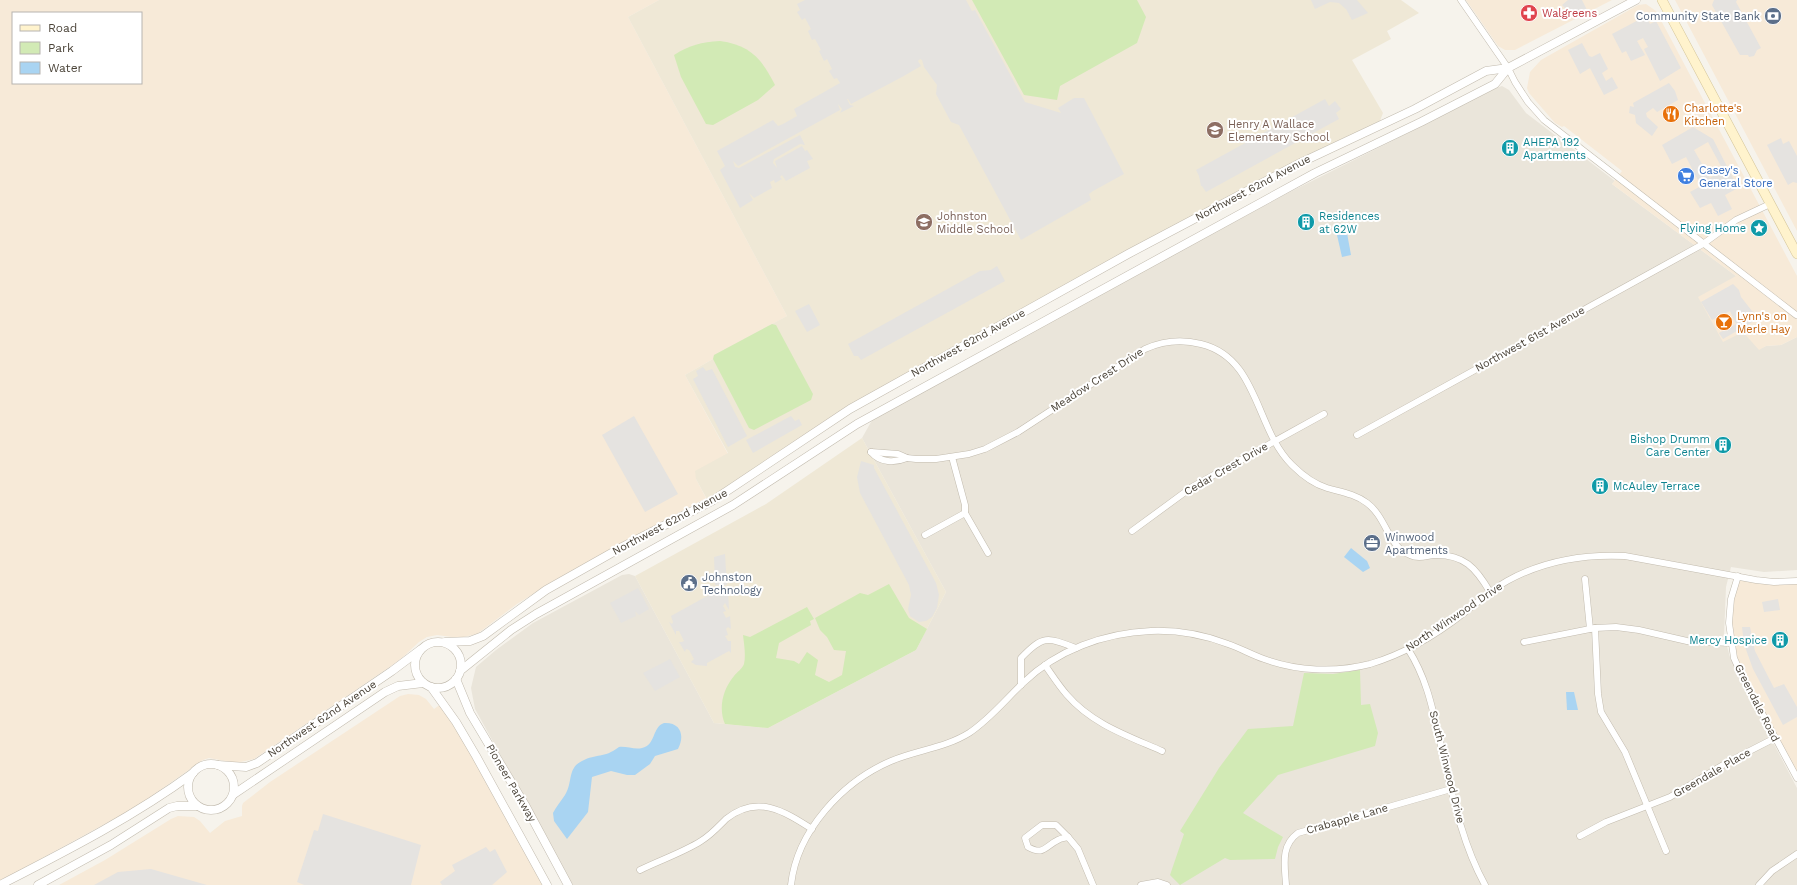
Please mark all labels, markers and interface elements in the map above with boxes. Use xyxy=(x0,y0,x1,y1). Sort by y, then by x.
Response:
pharmacy icon: Walgreens xyxy=(1519,3,1539,23)
bank icon: Community State Bank xyxy=(1763,6,1783,26)
place label: Walgreens xyxy=(1542,7,1597,20)
place label: Community State Bank xyxy=(1636,10,1760,23)
legend xyxy=(12,12,142,84)
text: Road xyxy=(48,21,77,35)
text: Park xyxy=(48,41,74,55)
text: Water xyxy=(48,61,83,75)
place label: Charlotte's Kitchen xyxy=(1684,102,1742,128)
restaurant icon: Charlotte's Kitchen xyxy=(1661,104,1681,124)
place label: Henry A Wallace Elementary School xyxy=(1228,118,1330,144)
school or university icon: Henry A Wallace Elementary School xyxy=(1205,120,1225,140)
place label: AHEPA 192 Apartments xyxy=(1523,136,1586,162)
building icon: AHEPA 192 Apartments xyxy=(1500,138,1520,158)
street label: Northwest 62nd Avenue xyxy=(1193,152,1313,224)
place label: Casey's General Store xyxy=(1699,164,1773,190)
supermarket icon: Casey's General Store xyxy=(1676,166,1696,186)
place label: Johnston Middle School xyxy=(937,210,1014,236)
place label: Residences at 62W xyxy=(1319,210,1380,236)
school or university icon: Johnston Middle School xyxy=(914,212,934,232)
building icon: Residences at 62W xyxy=(1296,212,1316,232)
place icon: Flying Home xyxy=(1749,218,1769,238)
place label: Flying Home xyxy=(1680,222,1746,235)
street label: Northwest 61st Avenue xyxy=(1473,303,1587,375)
street label: Northwest 62nd Avenue xyxy=(909,306,1027,380)
place label: Lynn's on Merle Hay xyxy=(1737,310,1791,336)
bar icon: Lynn's on Merle Hay xyxy=(1714,312,1734,332)
street label: Meadow Crest Drive xyxy=(1048,345,1146,415)
place label: Bishop Drumm Care Center xyxy=(1630,433,1710,459)
building icon: Bishop Drumm Care Center xyxy=(1713,435,1733,455)
street label: Cedar Crest Drive xyxy=(1182,440,1270,498)
building icon: McAuley Terrace xyxy=(1590,476,1610,496)
place label: McAuley Terrace xyxy=(1613,480,1700,493)
street label: Northwest 62nd Avenue xyxy=(610,486,730,558)
place label: Winwood Apartments xyxy=(1385,531,1448,557)
office icon: Winwood Apartments xyxy=(1362,533,1382,553)
place label: Johnston Technology xyxy=(702,571,762,597)
public building icon: Johnston Technology xyxy=(679,573,699,593)
street label: North Winwood Drive xyxy=(1403,580,1505,654)
building icon: Mercy Hospice xyxy=(1770,630,1790,650)
place label: Mercy Hospice xyxy=(1689,634,1767,647)
street label: Greendale Road xyxy=(1732,662,1782,744)
street label: Northwest 62nd Avenue xyxy=(265,678,379,760)
street label: South Winwood Drive xyxy=(1427,709,1467,825)
street label: Pioneer Parkway xyxy=(483,742,539,825)
street label: Greendale Place xyxy=(1671,746,1753,800)
street label: Crabapple Lane xyxy=(1305,801,1389,837)

